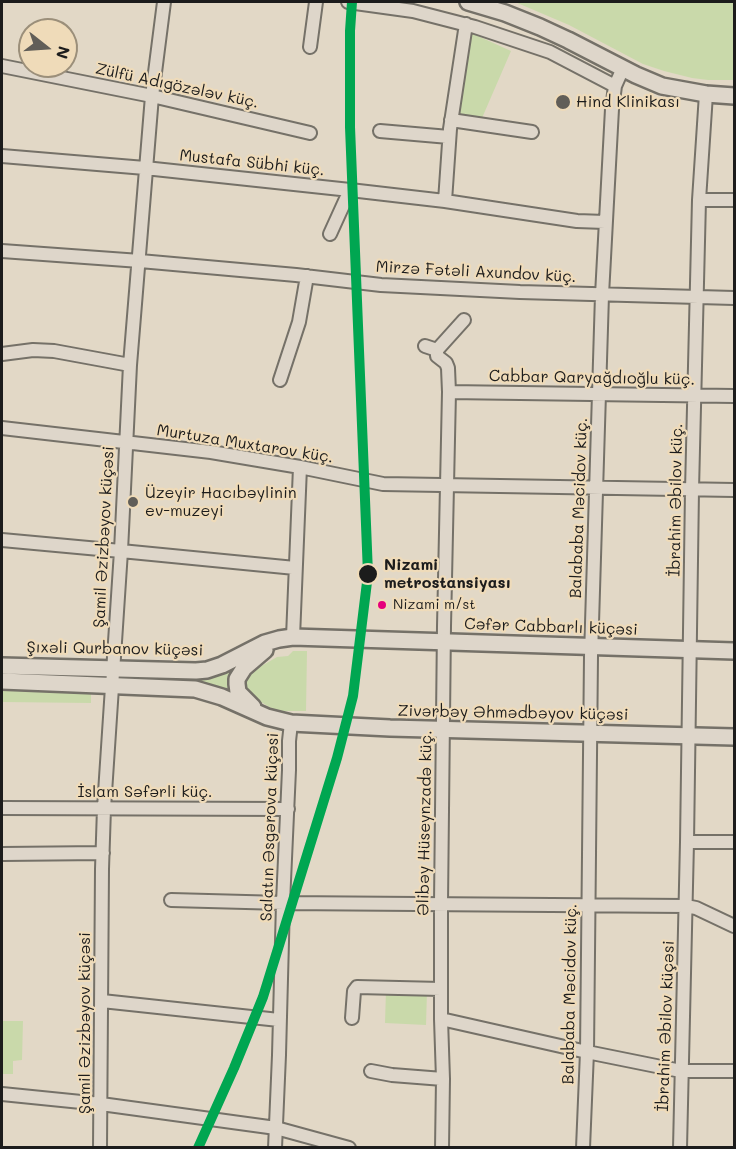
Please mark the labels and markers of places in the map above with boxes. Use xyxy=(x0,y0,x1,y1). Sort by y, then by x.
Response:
place label: Hind Klinikası xyxy=(576,92,680,112)
marker: Hind Klinikası xyxy=(554,93,572,111)
place label: Üzeyir Hacıbəylinin ev-muzeyi xyxy=(145,483,297,521)
marker: Üzeyir Hacıbəylinin ev-muzeyi xyxy=(126,495,140,509)
place label: Nizami metrostansiyası xyxy=(384,555,511,593)
marker: Nizami metrostansiyası xyxy=(357,563,379,585)
place label: Nizami m/st xyxy=(393,597,476,613)
marker: Nizami m/st xyxy=(376,599,388,611)

